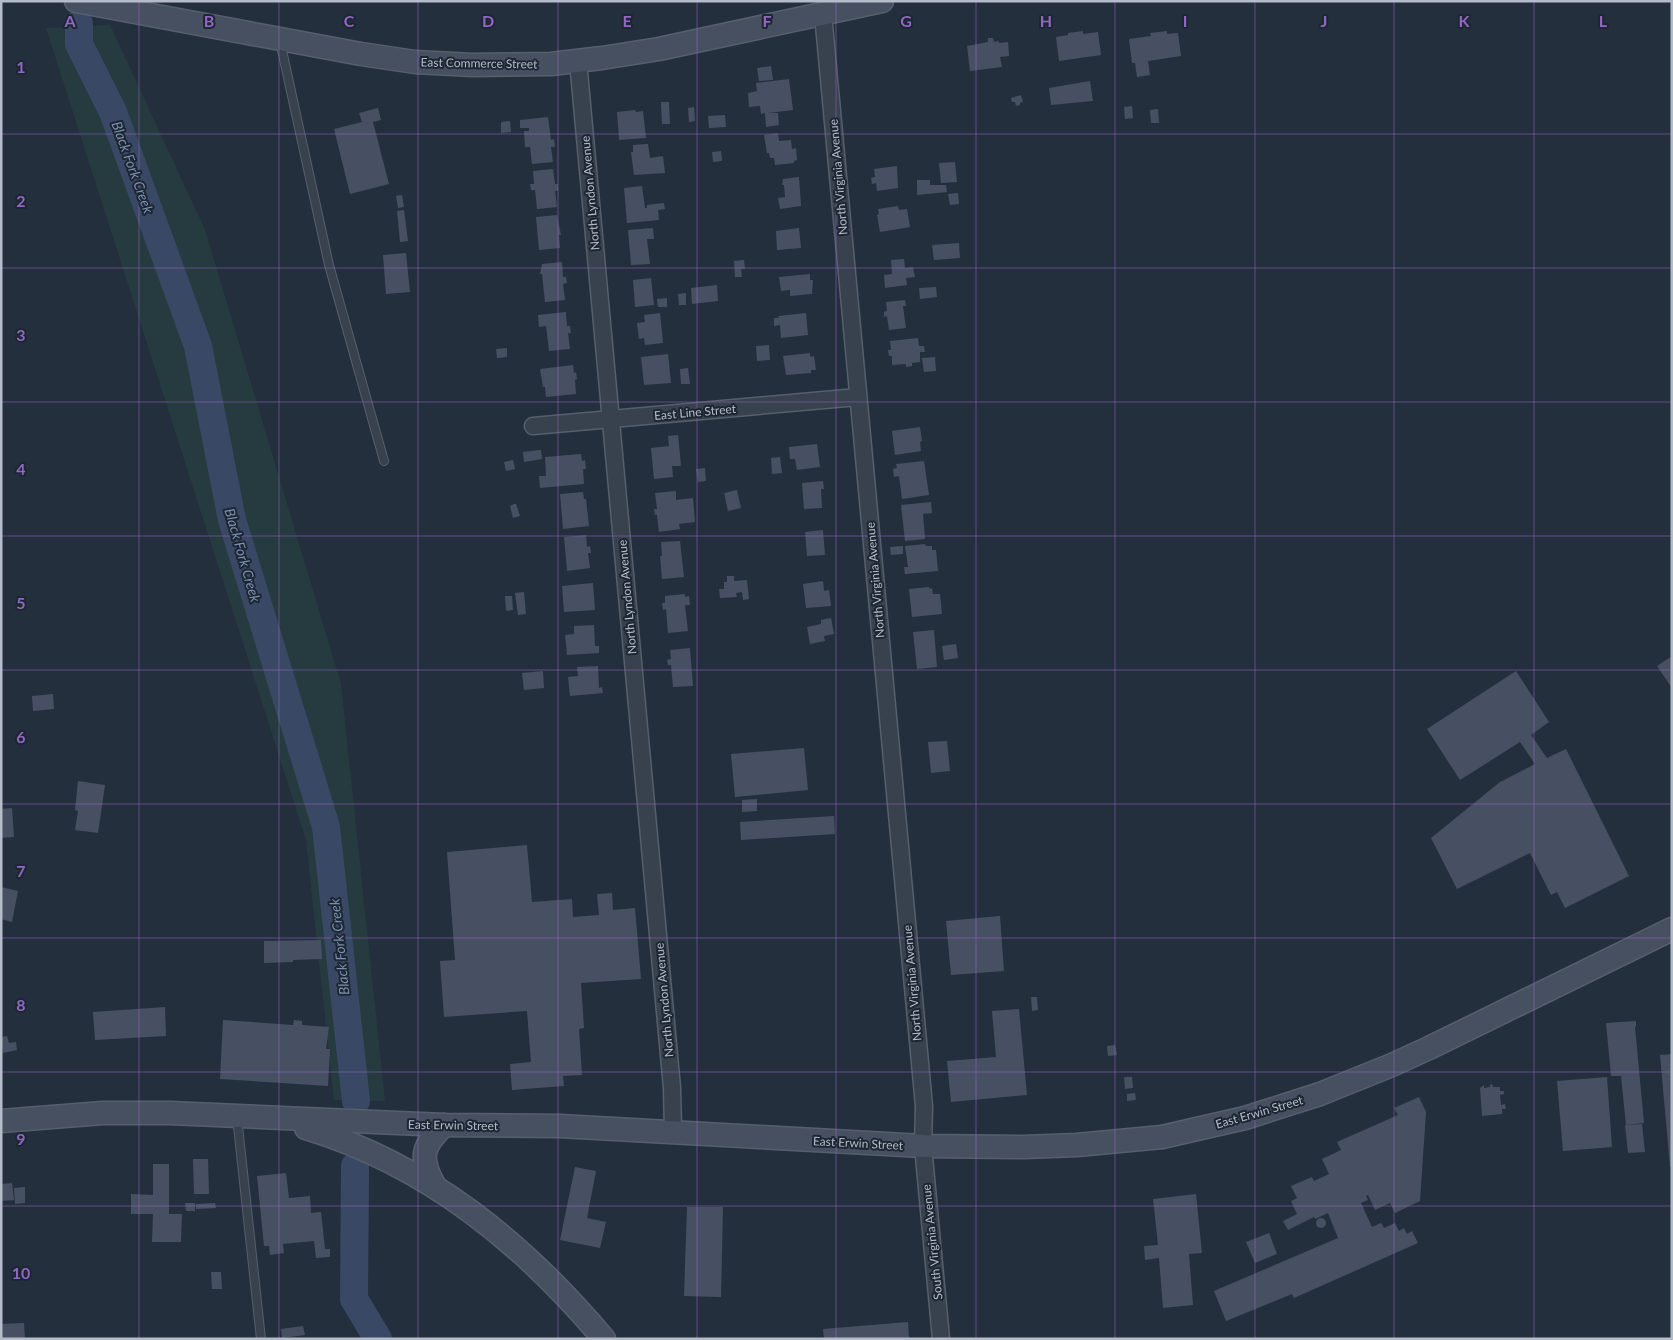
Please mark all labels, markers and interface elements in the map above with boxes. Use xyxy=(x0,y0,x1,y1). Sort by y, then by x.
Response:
text: A xyxy=(63,11,76,30)
text: B xyxy=(204,11,214,30)
text: C xyxy=(344,11,355,30)
text: D xyxy=(482,11,494,30)
text: E xyxy=(622,11,632,30)
text: F xyxy=(762,11,772,30)
text: G xyxy=(900,11,912,30)
text: H xyxy=(1040,11,1052,30)
text: I xyxy=(1183,11,1187,30)
text: J xyxy=(1321,11,1327,30)
text: K xyxy=(1459,11,1471,30)
text: L xyxy=(1599,11,1608,30)
street label: East Commerce Street xyxy=(420,54,538,72)
text: 1 xyxy=(16,57,26,76)
water label: Black Fork Creek xyxy=(108,119,158,216)
street label: North Virginia Avenue xyxy=(825,119,851,235)
street label: North Lyndon Avenue xyxy=(578,135,602,251)
text: 2 xyxy=(16,191,26,210)
text: 3 xyxy=(16,325,26,344)
street label: East Line Street xyxy=(653,401,737,423)
text: 4 xyxy=(16,459,26,478)
water label: Black Fork Creek xyxy=(221,506,265,604)
street label: North Virginia Avenue xyxy=(862,522,888,638)
street label: North Lyndon Avenue xyxy=(615,539,639,655)
text: 5 xyxy=(16,593,26,612)
text: 6 xyxy=(16,727,26,746)
text: 7 xyxy=(16,861,26,880)
water label: Black Fork Creek xyxy=(325,898,353,996)
street label: North Virginia Avenue xyxy=(899,925,925,1041)
street label: North Lyndon Avenue xyxy=(652,942,676,1058)
text: 8 xyxy=(16,995,26,1014)
street label: East Erwin Street xyxy=(1214,1092,1305,1132)
street label: East Erwin Street xyxy=(408,1117,499,1133)
text: 9 xyxy=(16,1129,26,1148)
street label: East Erwin Street xyxy=(813,1133,904,1153)
street label: South Virginia Avenue xyxy=(918,1184,946,1300)
text: 10 xyxy=(12,1263,30,1282)

